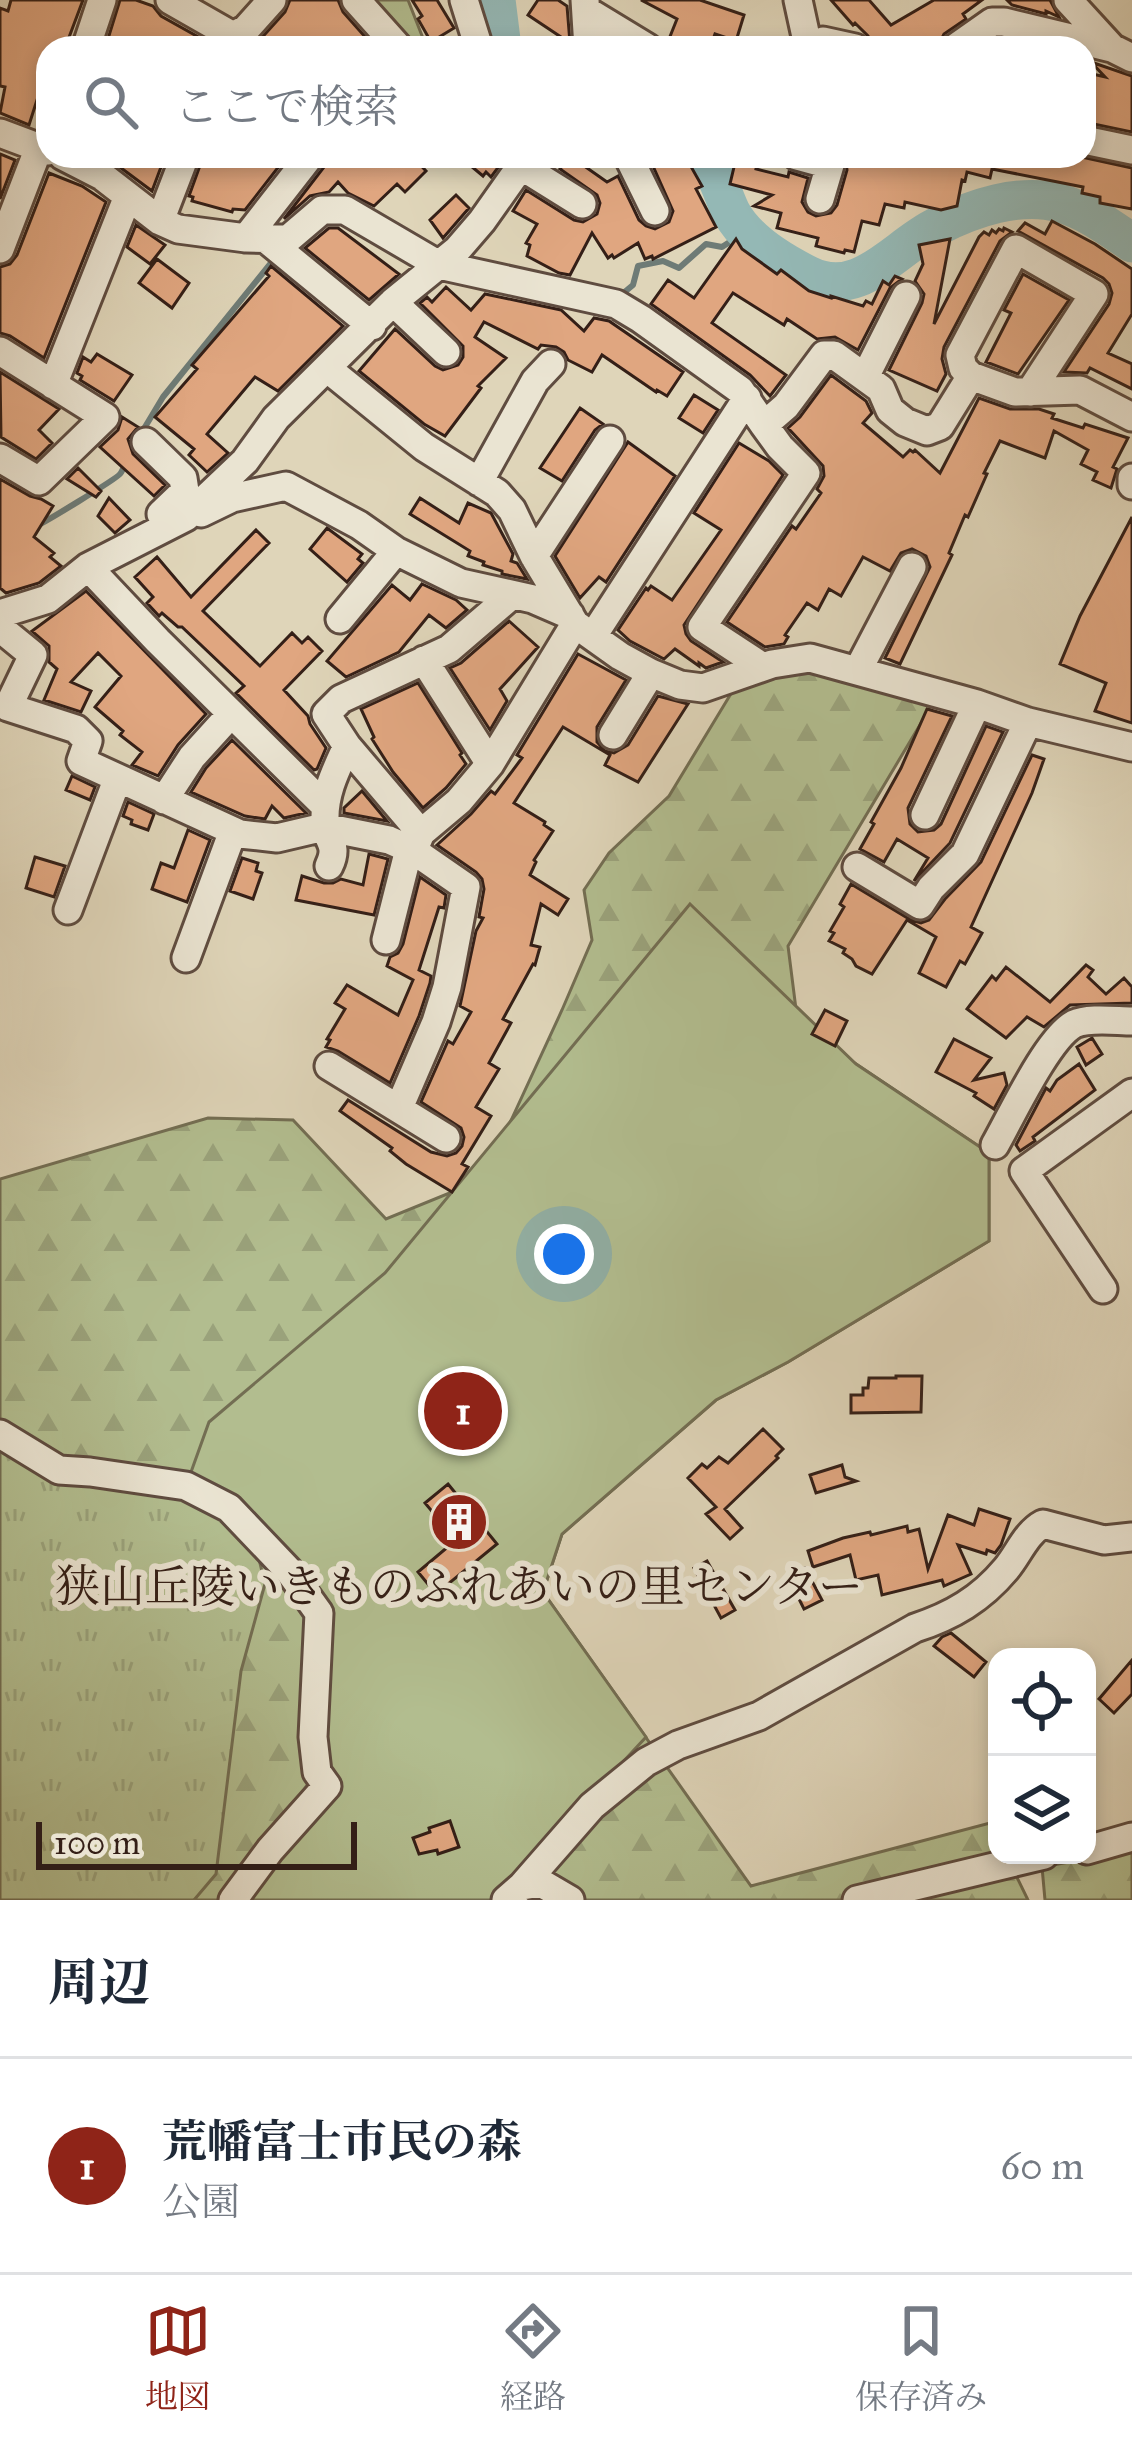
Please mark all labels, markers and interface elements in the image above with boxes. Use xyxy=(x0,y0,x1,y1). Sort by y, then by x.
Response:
search box xyxy=(36,36,1096,168)
icon: search xyxy=(78,69,144,135)
text: ここで検索 xyxy=(174,79,399,134)
your location xyxy=(534,1224,594,1284)
pin: 1 xyxy=(424,1366,502,1456)
building icon: 狭山丘陵いきものふれあいの里センター xyxy=(428,1491,490,1553)
place label: 狭山丘陵いきものふれあいの里センター xyxy=(55,1559,863,1614)
map controls xyxy=(988,1648,1096,1864)
button: locate xyxy=(988,1648,1096,1756)
button: layers xyxy=(988,1756,1096,1864)
scale bar xyxy=(36,1816,357,1869)
text: 100 m xyxy=(54,1823,140,1863)
text: 周辺 xyxy=(48,1952,150,2014)
text: 荒幡富士市民の森 xyxy=(162,2114,522,2169)
text: 1 xyxy=(79,2142,95,2190)
text: 60 m xyxy=(1000,2142,1084,2190)
text: 公園 xyxy=(162,2178,240,2226)
tab: 地図 xyxy=(145,2298,211,2417)
tab: 経路 xyxy=(500,2298,566,2417)
tab: 保存済み xyxy=(855,2298,987,2417)

